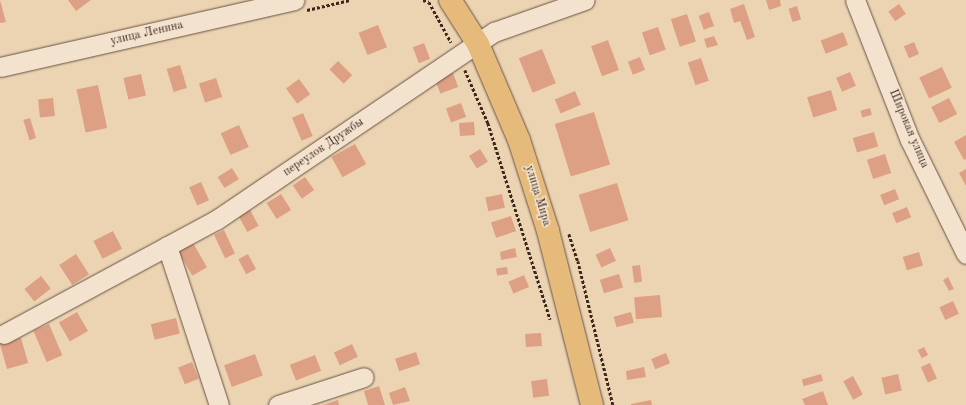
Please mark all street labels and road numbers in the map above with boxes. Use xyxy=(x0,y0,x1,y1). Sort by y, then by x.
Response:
street label: улица Ленина xyxy=(109,19,185,49)
street label: Широкая улица xyxy=(885,87,931,171)
street label: переулок Дружбы xyxy=(281,116,367,180)
street label: улица Мира xyxy=(521,164,553,228)

